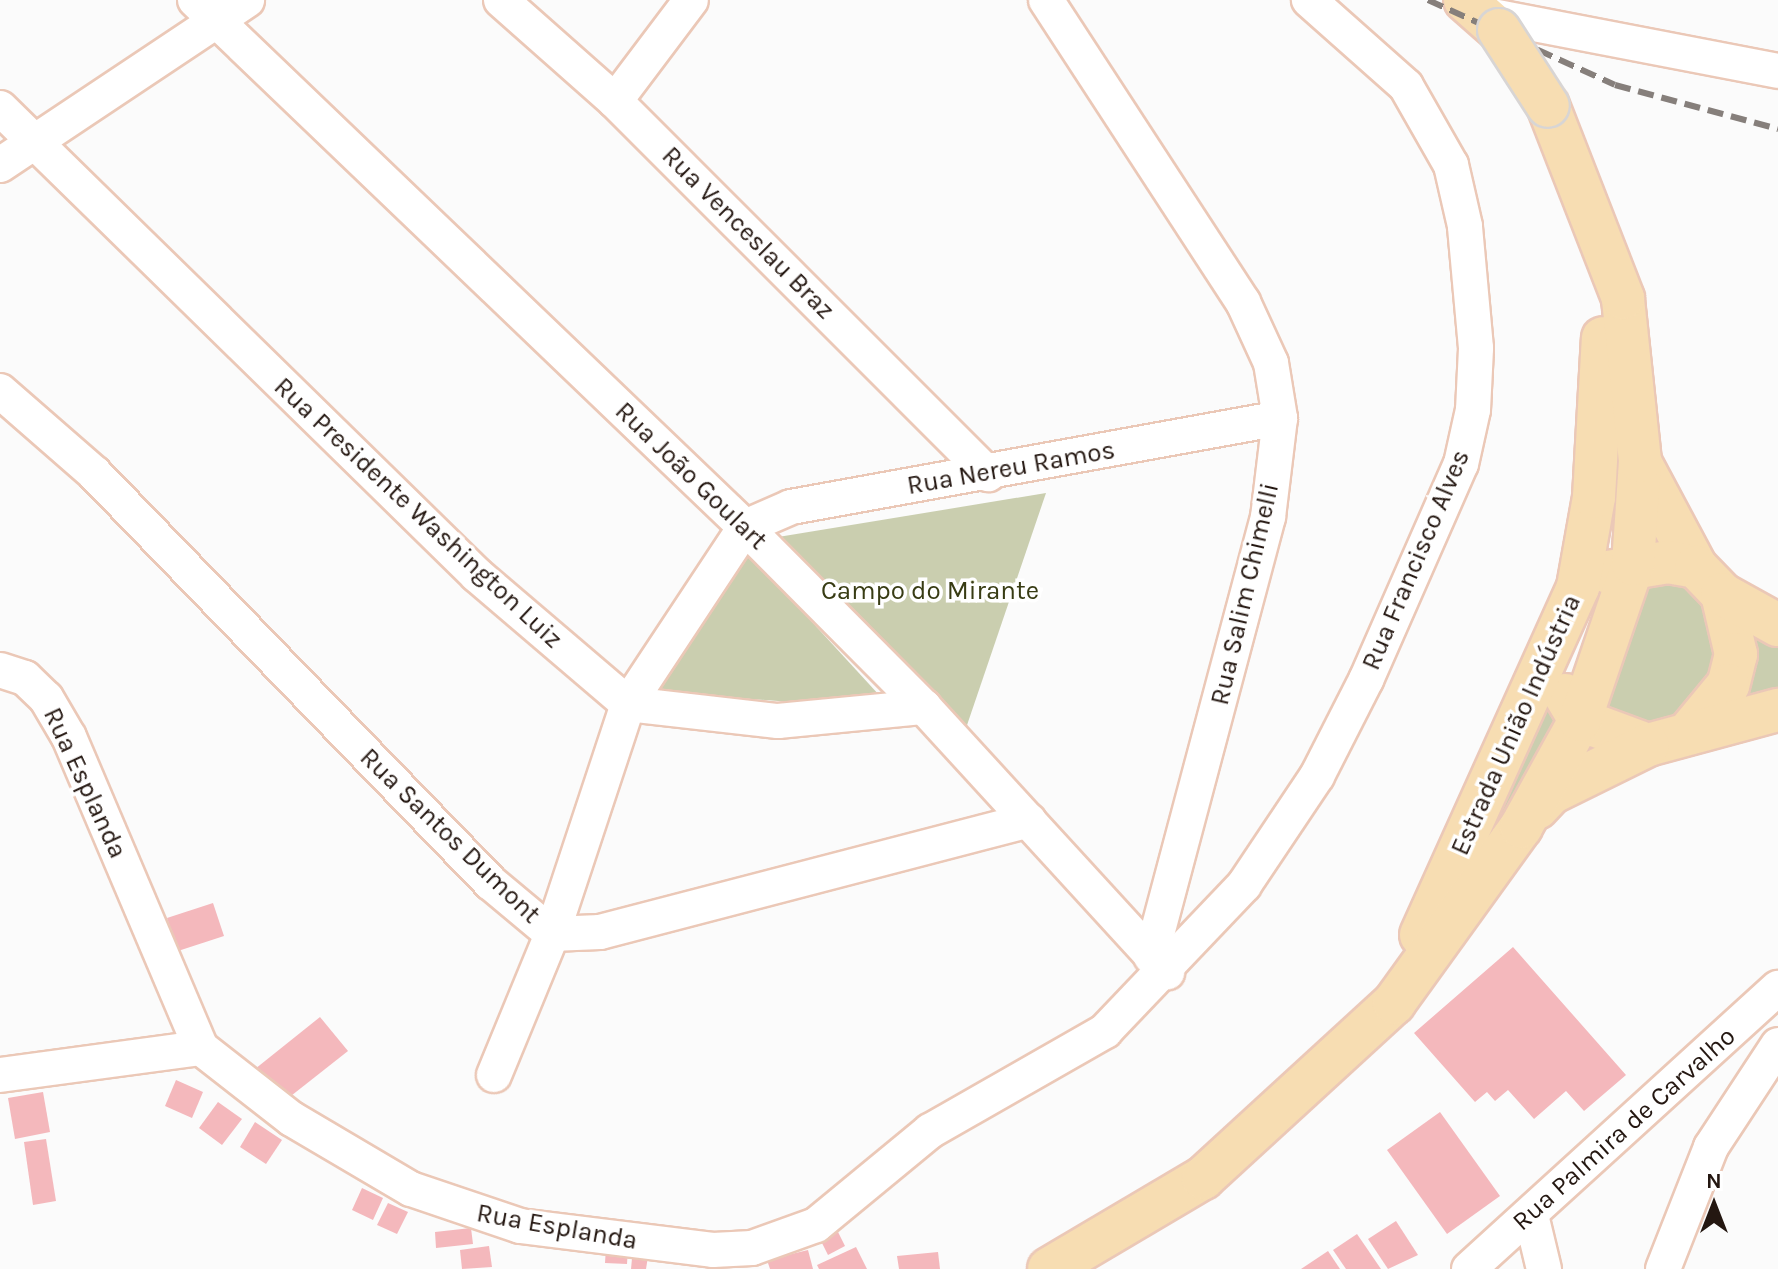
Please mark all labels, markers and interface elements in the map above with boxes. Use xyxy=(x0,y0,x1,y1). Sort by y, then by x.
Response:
street label: Rua Venceslau Braz xyxy=(655,140,841,326)
street label: Rua Presidente Washington Luiz xyxy=(267,371,569,655)
street label: Rua João Goulart xyxy=(609,396,773,556)
street label: Rua Nereu Ramos xyxy=(905,434,1117,502)
street label: Rua Francisco Alves xyxy=(1356,445,1476,675)
street label: Rua Salim Chimelli xyxy=(1204,480,1286,708)
park label: Campo do Mirante xyxy=(821,575,1039,607)
street label: Estrada União Indústria xyxy=(1444,590,1588,860)
street label: Rua Esplanda xyxy=(36,703,134,863)
street label: Rua Santos Dumont xyxy=(353,742,547,930)
street label: Rua Palmira de Carvalho xyxy=(1506,1021,1742,1237)
north arrow xyxy=(1674,1165,1754,1245)
text: N xyxy=(1706,1168,1722,1194)
street label: Rua Esplanda xyxy=(474,1198,640,1256)

